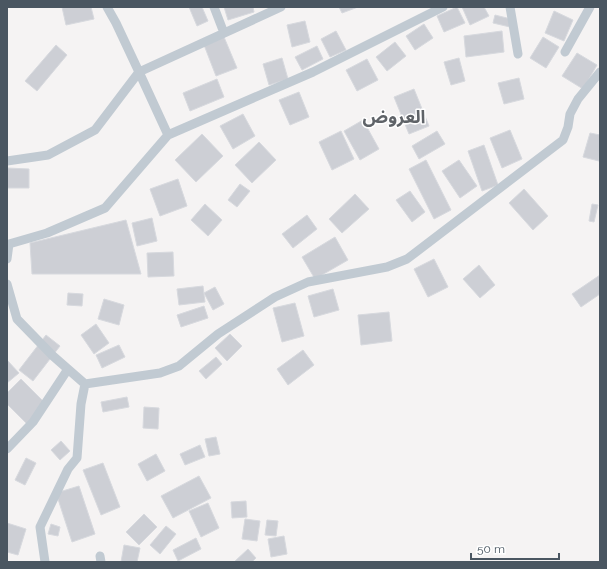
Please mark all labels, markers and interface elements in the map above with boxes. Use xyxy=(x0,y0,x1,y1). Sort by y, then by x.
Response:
district label: العروض xyxy=(363,106,425,128)
scale bar xyxy=(471,535,559,561)
text: 50 m xyxy=(477,542,505,556)

